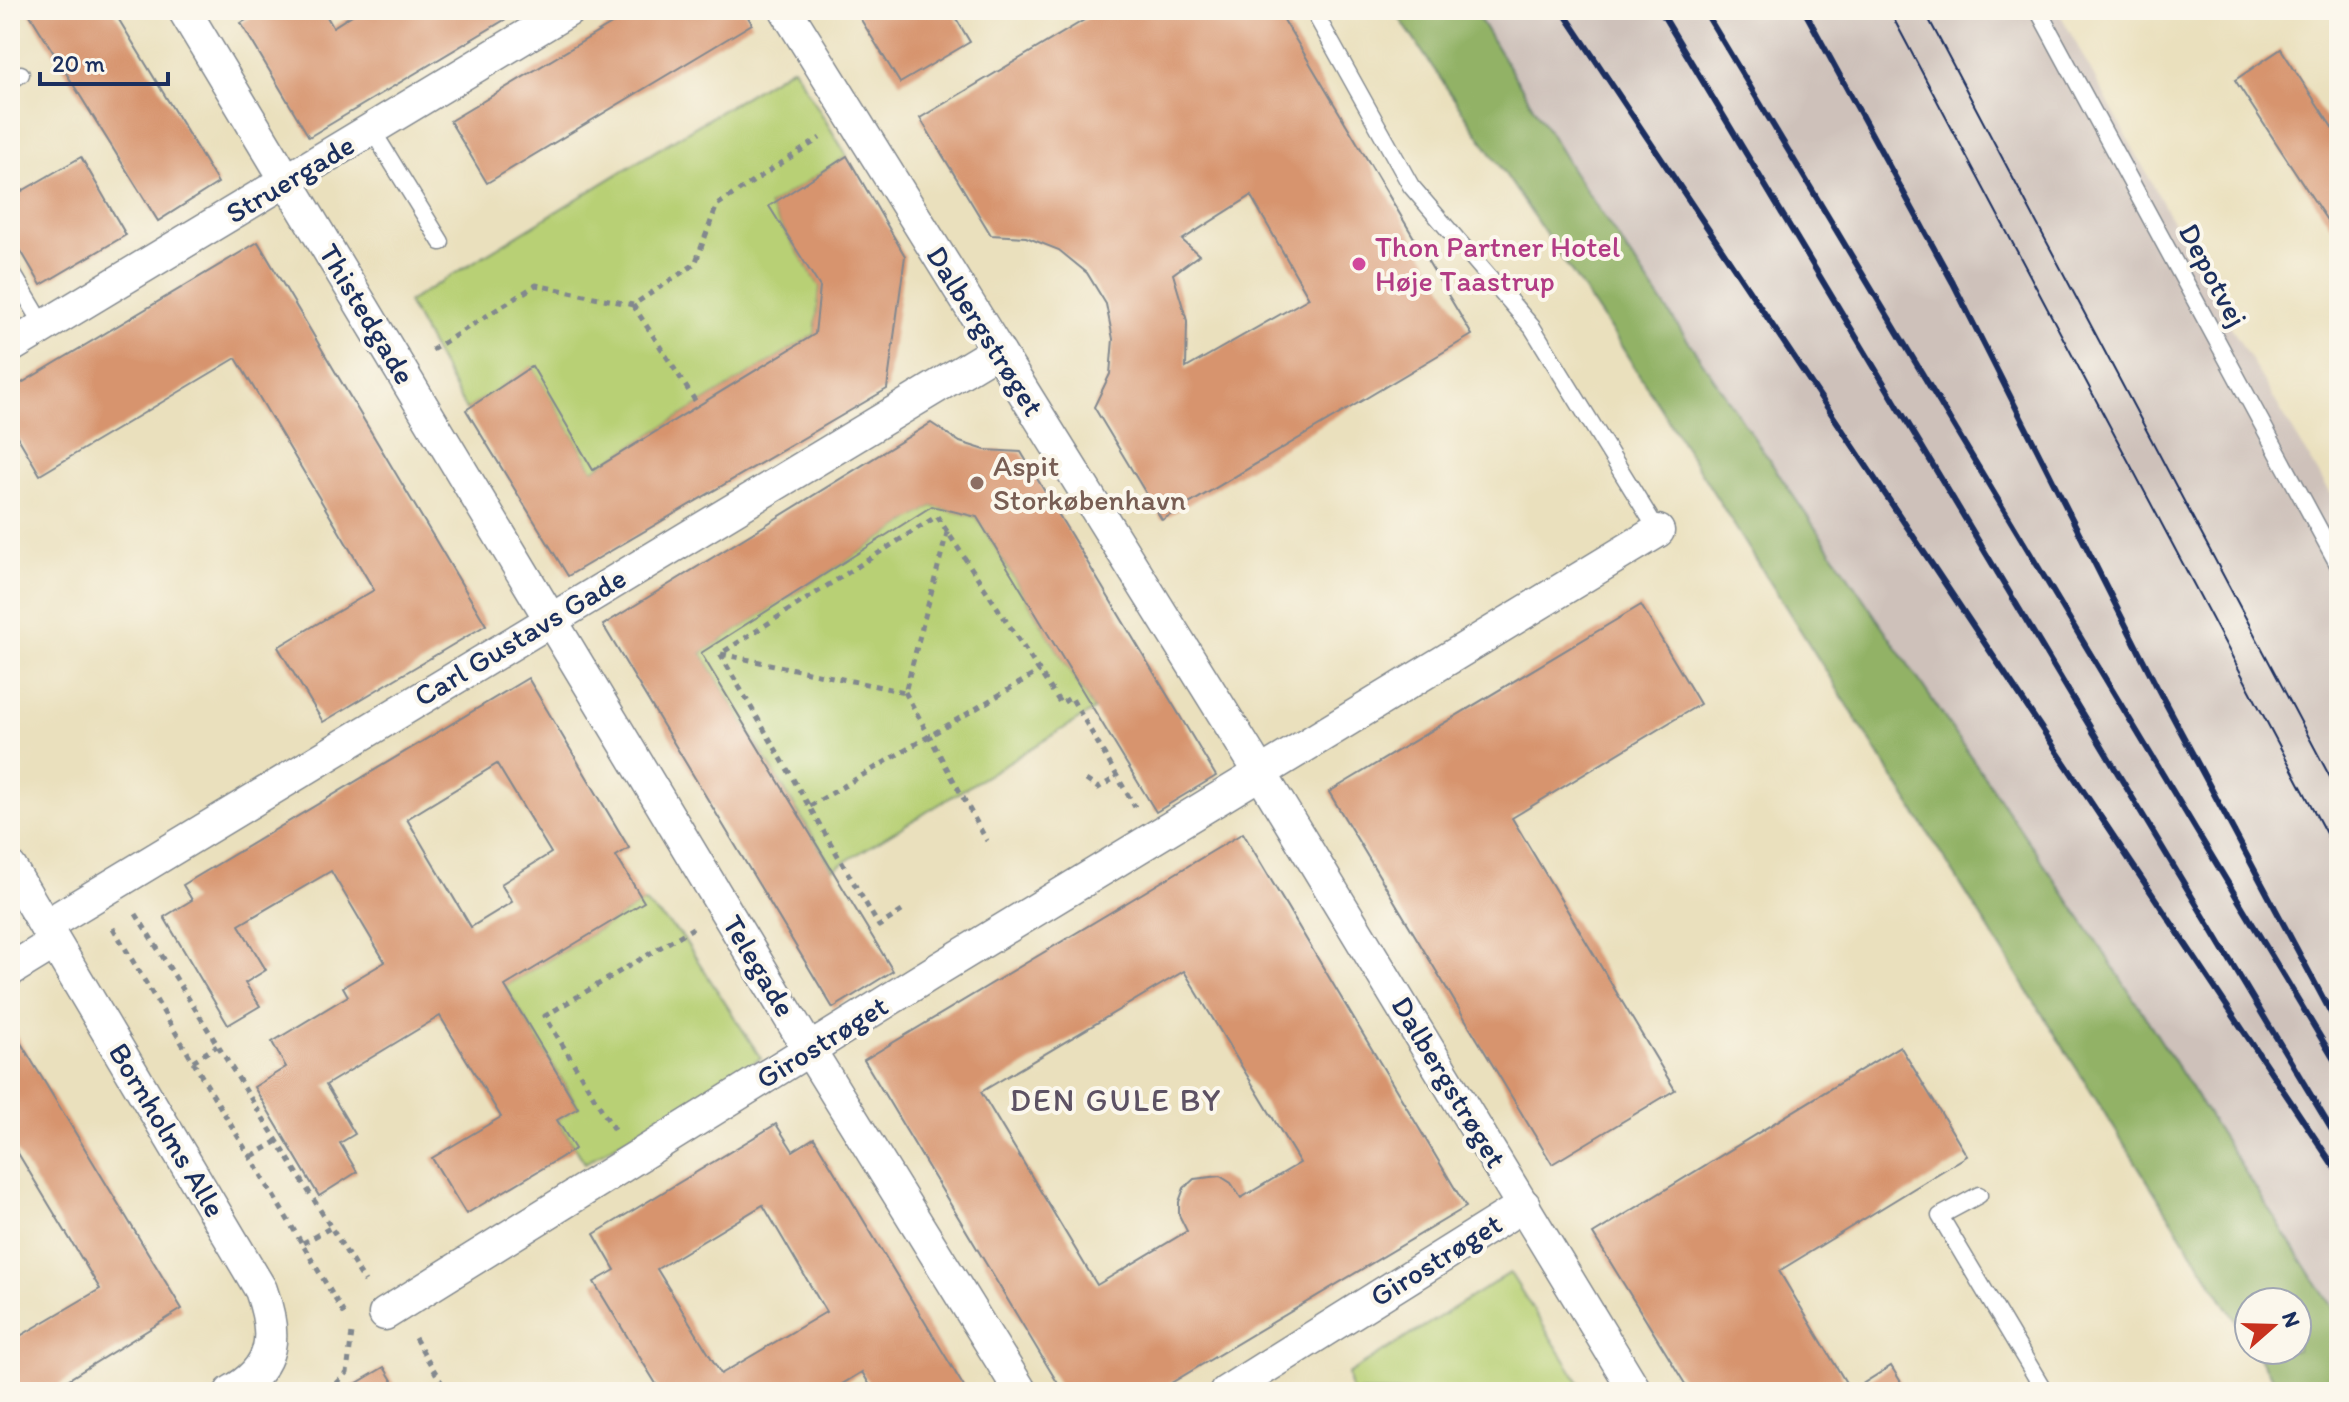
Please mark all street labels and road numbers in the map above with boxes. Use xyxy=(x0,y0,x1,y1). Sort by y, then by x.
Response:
street label: Struergade xyxy=(219,126,361,231)
street label: Depotvej xyxy=(2171,217,2256,333)
street label: Thistedgade xyxy=(311,237,424,391)
street label: Dalbergstrøget xyxy=(918,239,1052,423)
street label: Carl Gustavs Gade xyxy=(407,559,632,714)
street label: Telegade xyxy=(715,908,804,1023)
street label: Girostrøget xyxy=(749,987,894,1097)
street label: Dalbergstrøget xyxy=(1384,989,1515,1174)
street label: Bornholms Alle xyxy=(101,1036,234,1224)
street label: Girostrøget xyxy=(1363,1205,1508,1315)

